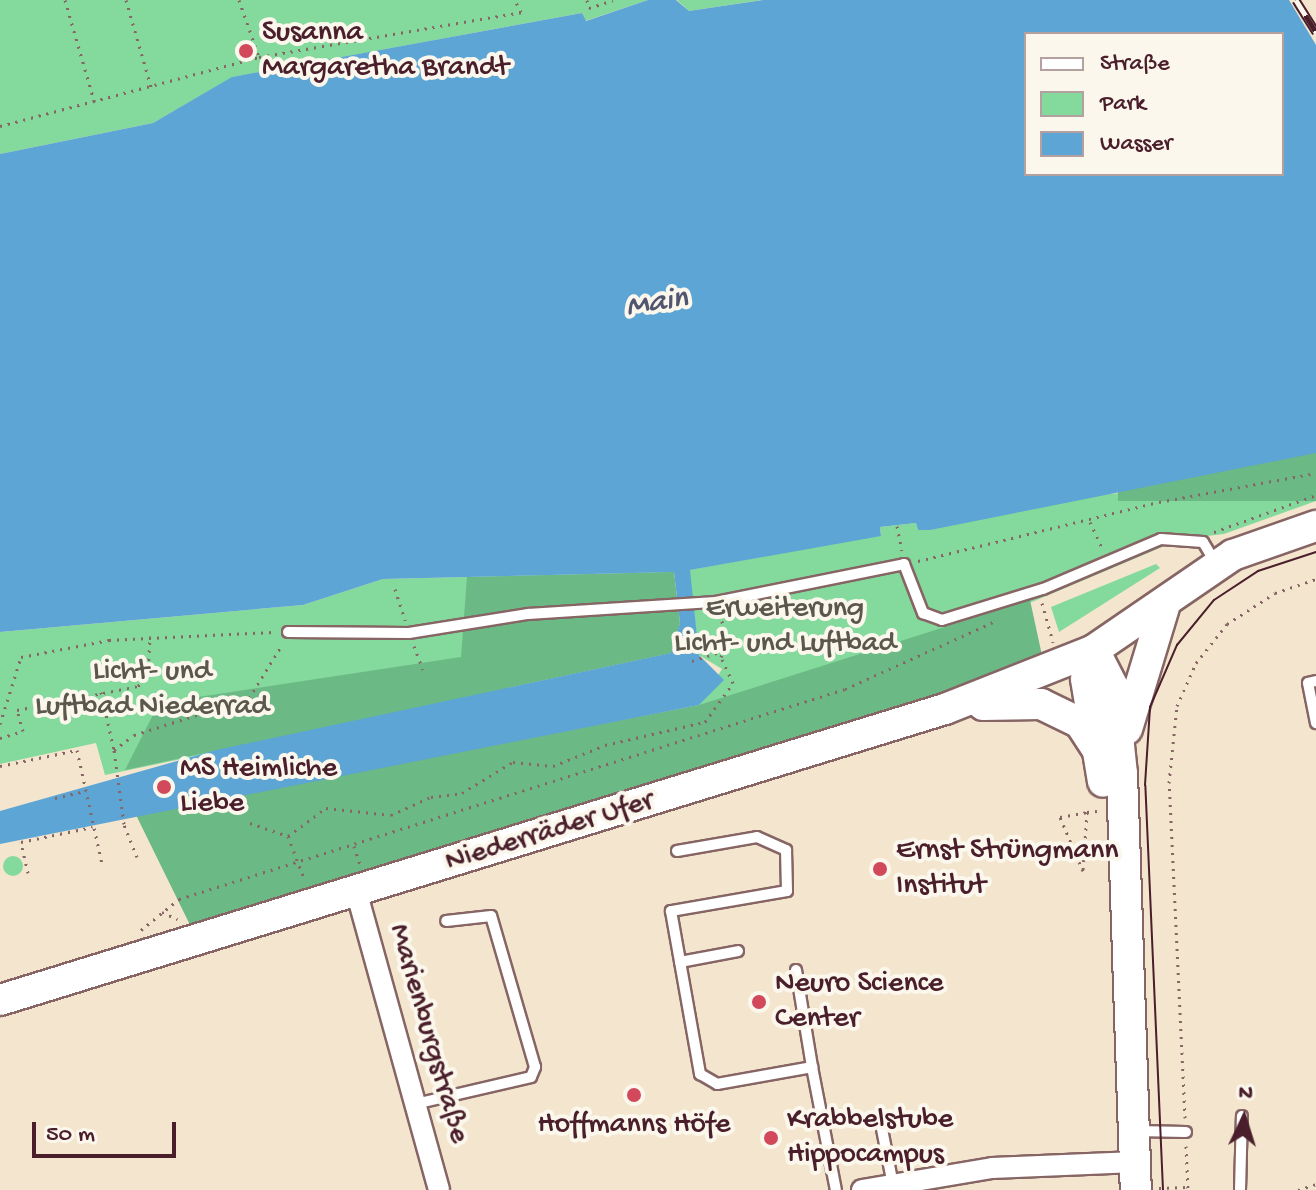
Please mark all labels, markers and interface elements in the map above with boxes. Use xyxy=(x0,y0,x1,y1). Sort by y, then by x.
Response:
place label: Susanna Margaretha Brandt xyxy=(262,16,509,86)
legend xyxy=(1024,32,1284,176)
marker: Susanna Margaretha Brandt xyxy=(237,42,255,60)
text: Straße xyxy=(1100,50,1170,79)
text: Park xyxy=(1100,90,1146,119)
text: Wasser xyxy=(1100,130,1172,159)
water label: Main xyxy=(623,280,691,328)
park label: Erweiterung Licht- und Luftbad xyxy=(674,592,896,662)
park label: Licht- und Luftbad Niederrad xyxy=(35,655,269,726)
place label: MS Heimliche Liebe xyxy=(180,752,337,822)
marker: MS Heimliche Liebe xyxy=(155,778,173,796)
street label: Niederräder Ufer xyxy=(441,784,659,882)
place label: Ernst Strüngmann Institut xyxy=(896,834,1119,904)
marker: Ernst Strüngmann Institut xyxy=(871,860,889,878)
street label: Marienburgstraße xyxy=(379,920,475,1148)
place label: Neuro Science Center xyxy=(775,967,943,1038)
marker: Neuro Science Center xyxy=(750,993,768,1011)
north arrow xyxy=(1204,1078,1284,1158)
text: N xyxy=(1238,1081,1254,1108)
marker: Hoffmanns Höfe xyxy=(625,1086,643,1104)
place label: Krabbelstube Hippocampus xyxy=(787,1103,953,1174)
scale bar xyxy=(36,1106,180,1156)
place label: Hoffmanns Höfe xyxy=(537,1108,731,1144)
text: 50 m xyxy=(46,1121,95,1150)
marker: Krabbelstube Hippocampus xyxy=(762,1129,780,1147)

